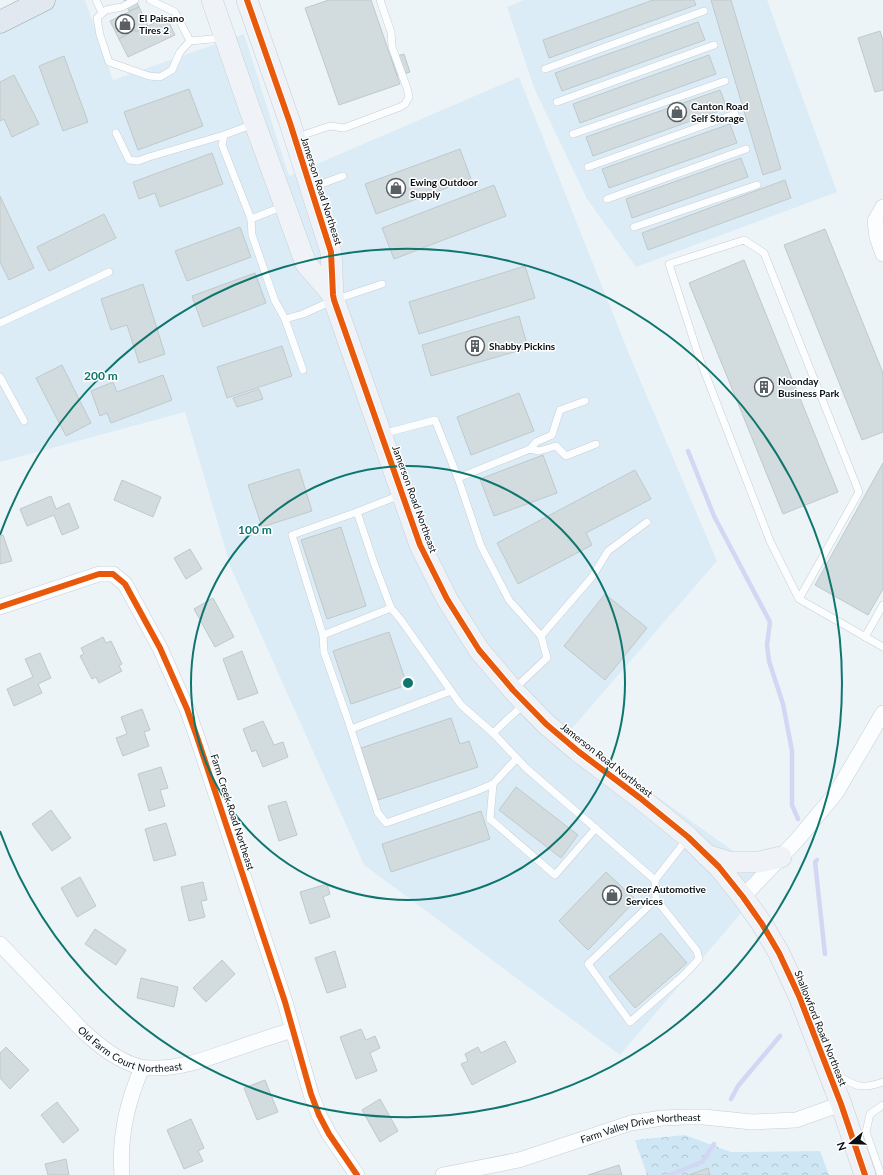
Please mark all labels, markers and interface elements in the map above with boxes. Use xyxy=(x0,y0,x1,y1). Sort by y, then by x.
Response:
place label: El Paisano Tires 2 xyxy=(139,12,184,36)
shop icon: El Paisano Tires 2 xyxy=(114,13,136,35)
place label: Canton Road Self Storage xyxy=(691,100,749,124)
shop icon: Canton Road Self Storage xyxy=(666,101,688,123)
street label: Jamerson Road Northeast xyxy=(299,135,345,247)
place label: Ewing Outdoor Supply xyxy=(410,176,478,200)
shop icon: Ewing Outdoor Supply xyxy=(385,177,407,199)
building icon: Shabby Pickins xyxy=(464,335,486,357)
place label: Shabby Pickins xyxy=(489,340,556,352)
text: 200 m xyxy=(84,368,118,383)
place label: Noonday Business Park xyxy=(778,375,840,399)
building icon: Noonday Business Park xyxy=(753,376,775,398)
street label: Jamerson Road Northeast xyxy=(390,444,440,555)
text: 100 m xyxy=(238,522,272,537)
centre of rings xyxy=(401,676,415,690)
street label: Jamerson Road Northeast xyxy=(559,720,656,800)
street label: Farm Creek Road Northeast xyxy=(209,752,258,872)
place label: Greer Automotive Services xyxy=(626,883,707,907)
shop icon: Greer Automotive Services xyxy=(601,884,623,906)
street label: Shallowford Road Northeast xyxy=(792,968,850,1088)
street label: Old Farm Court Northeast xyxy=(76,1024,183,1074)
street label: Farm Valley Drive Northeast xyxy=(579,1111,701,1145)
north arrow xyxy=(831,1123,871,1163)
text: N xyxy=(834,1140,849,1153)

